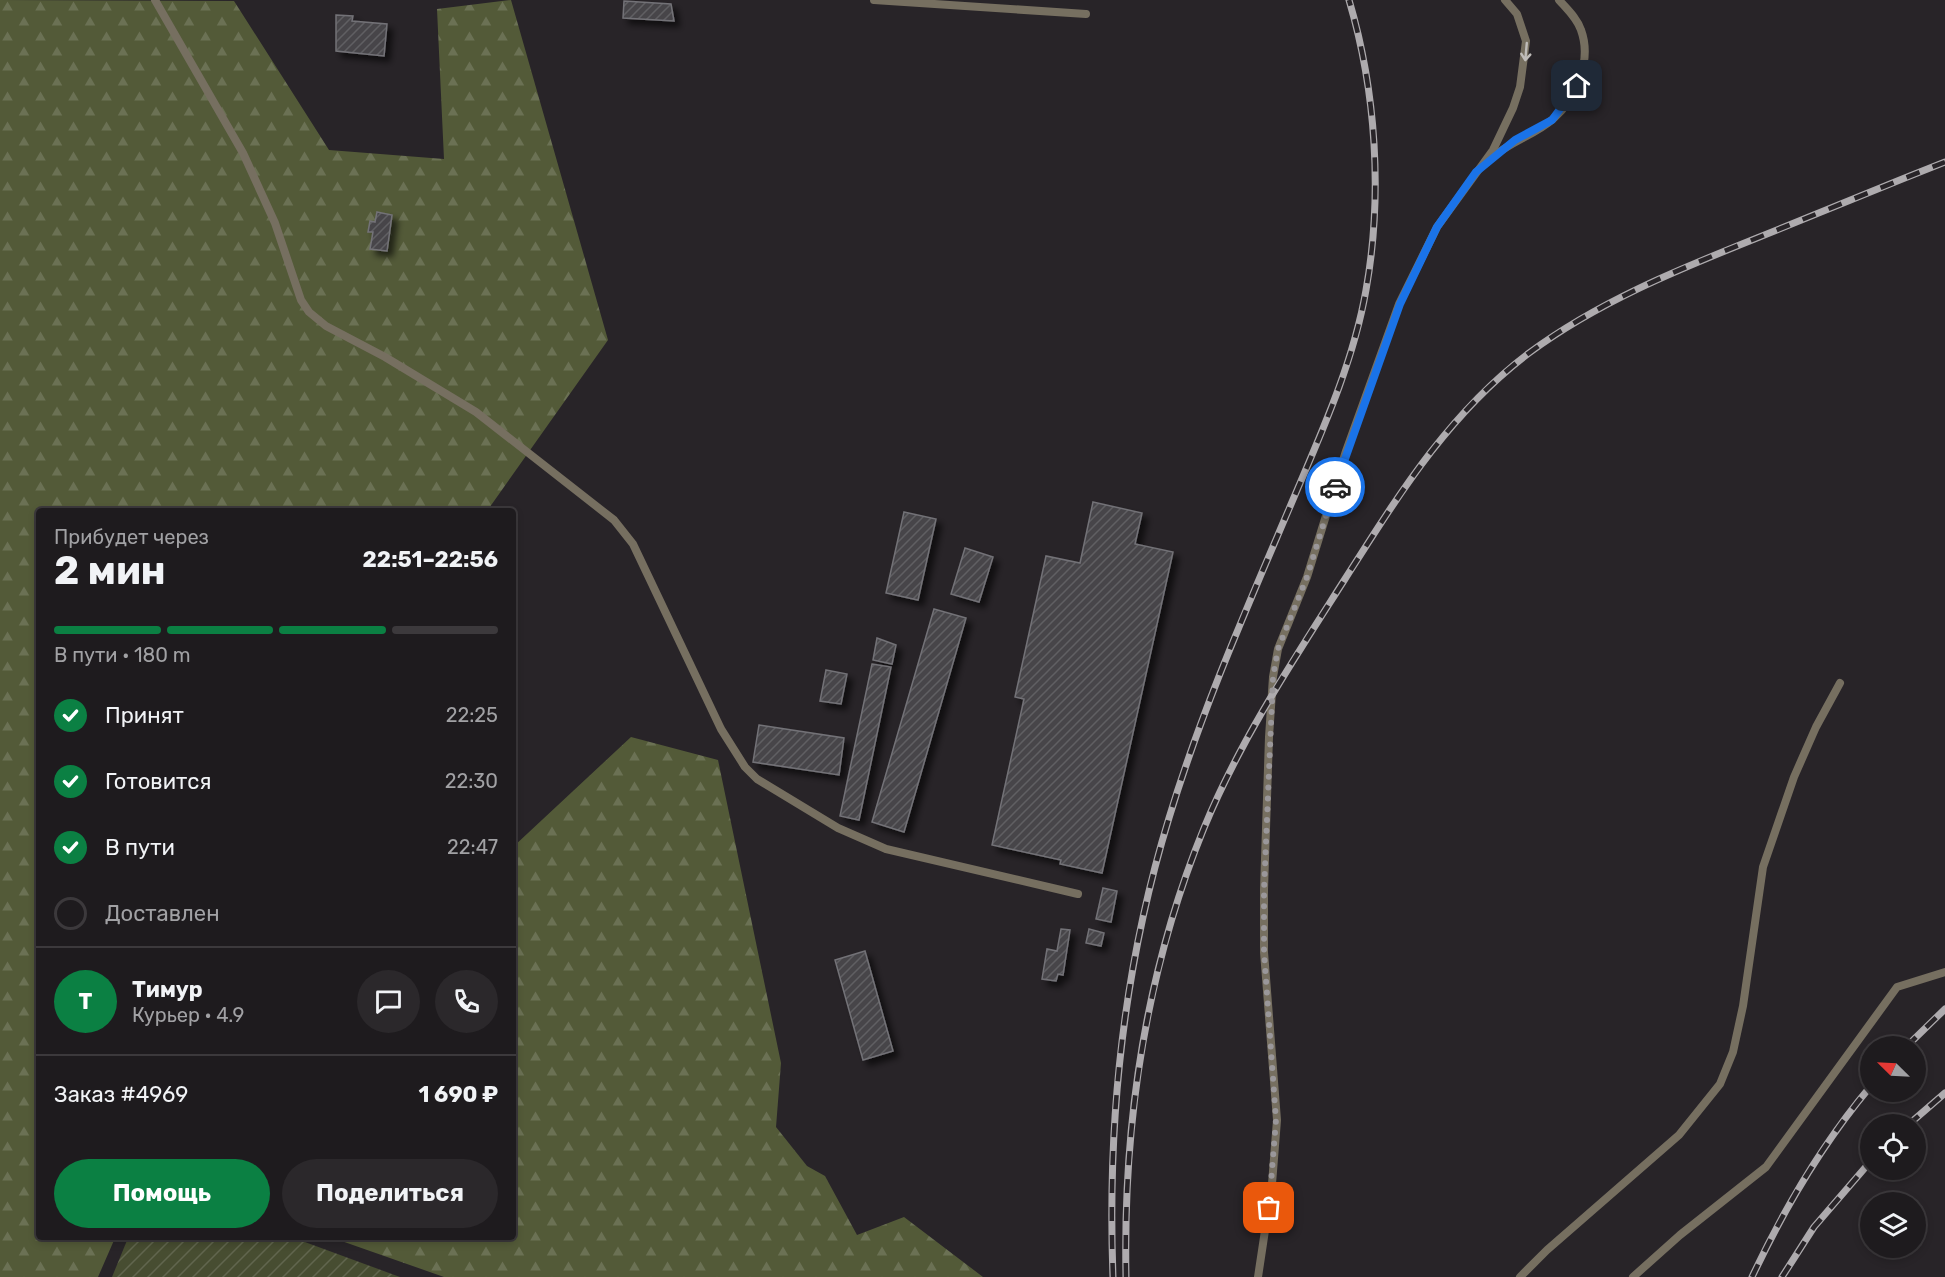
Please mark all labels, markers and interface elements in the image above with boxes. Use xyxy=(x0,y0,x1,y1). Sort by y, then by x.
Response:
one-way arrow xyxy=(1520,41,1531,61)
pin xyxy=(1551,60,1602,111)
icon: home xyxy=(1560,69,1593,102)
courier xyxy=(1305,457,1365,517)
icon: car xyxy=(1319,471,1352,504)
text: Прибудет через xyxy=(54,525,209,549)
text: 22:51–22:56 xyxy=(363,546,498,573)
text: 2 мин xyxy=(54,548,166,594)
text: В пути · 180 m xyxy=(54,643,191,667)
icon: check xyxy=(54,699,87,732)
text: Принят xyxy=(105,702,184,729)
text: 22:25 xyxy=(446,703,498,727)
icon: check xyxy=(54,765,87,798)
text: Готовится xyxy=(105,768,211,795)
text: 22:30 xyxy=(445,769,498,793)
icon: check xyxy=(54,831,87,864)
text: В пути xyxy=(105,834,175,861)
text: 22:47 xyxy=(447,835,498,859)
text: Доставлен xyxy=(105,900,220,927)
button: chat xyxy=(357,970,420,1033)
button: phone xyxy=(435,970,498,1033)
text: Тимур xyxy=(132,976,203,1003)
text: Т xyxy=(79,988,92,1015)
text: Курьер · 4.9 xyxy=(132,1003,244,1027)
north arrow xyxy=(1860,1036,1926,1102)
map controls xyxy=(1860,1036,1926,1258)
text: Заказ #4969 xyxy=(54,1081,188,1108)
text: 1 690 ₽ xyxy=(418,1081,498,1108)
button: locate xyxy=(1860,1114,1926,1180)
button: Помощь xyxy=(54,1159,270,1228)
button: Поделиться xyxy=(282,1159,498,1228)
pin xyxy=(1243,1182,1294,1233)
icon: bag xyxy=(1252,1191,1285,1224)
button: layers xyxy=(1860,1192,1926,1258)

